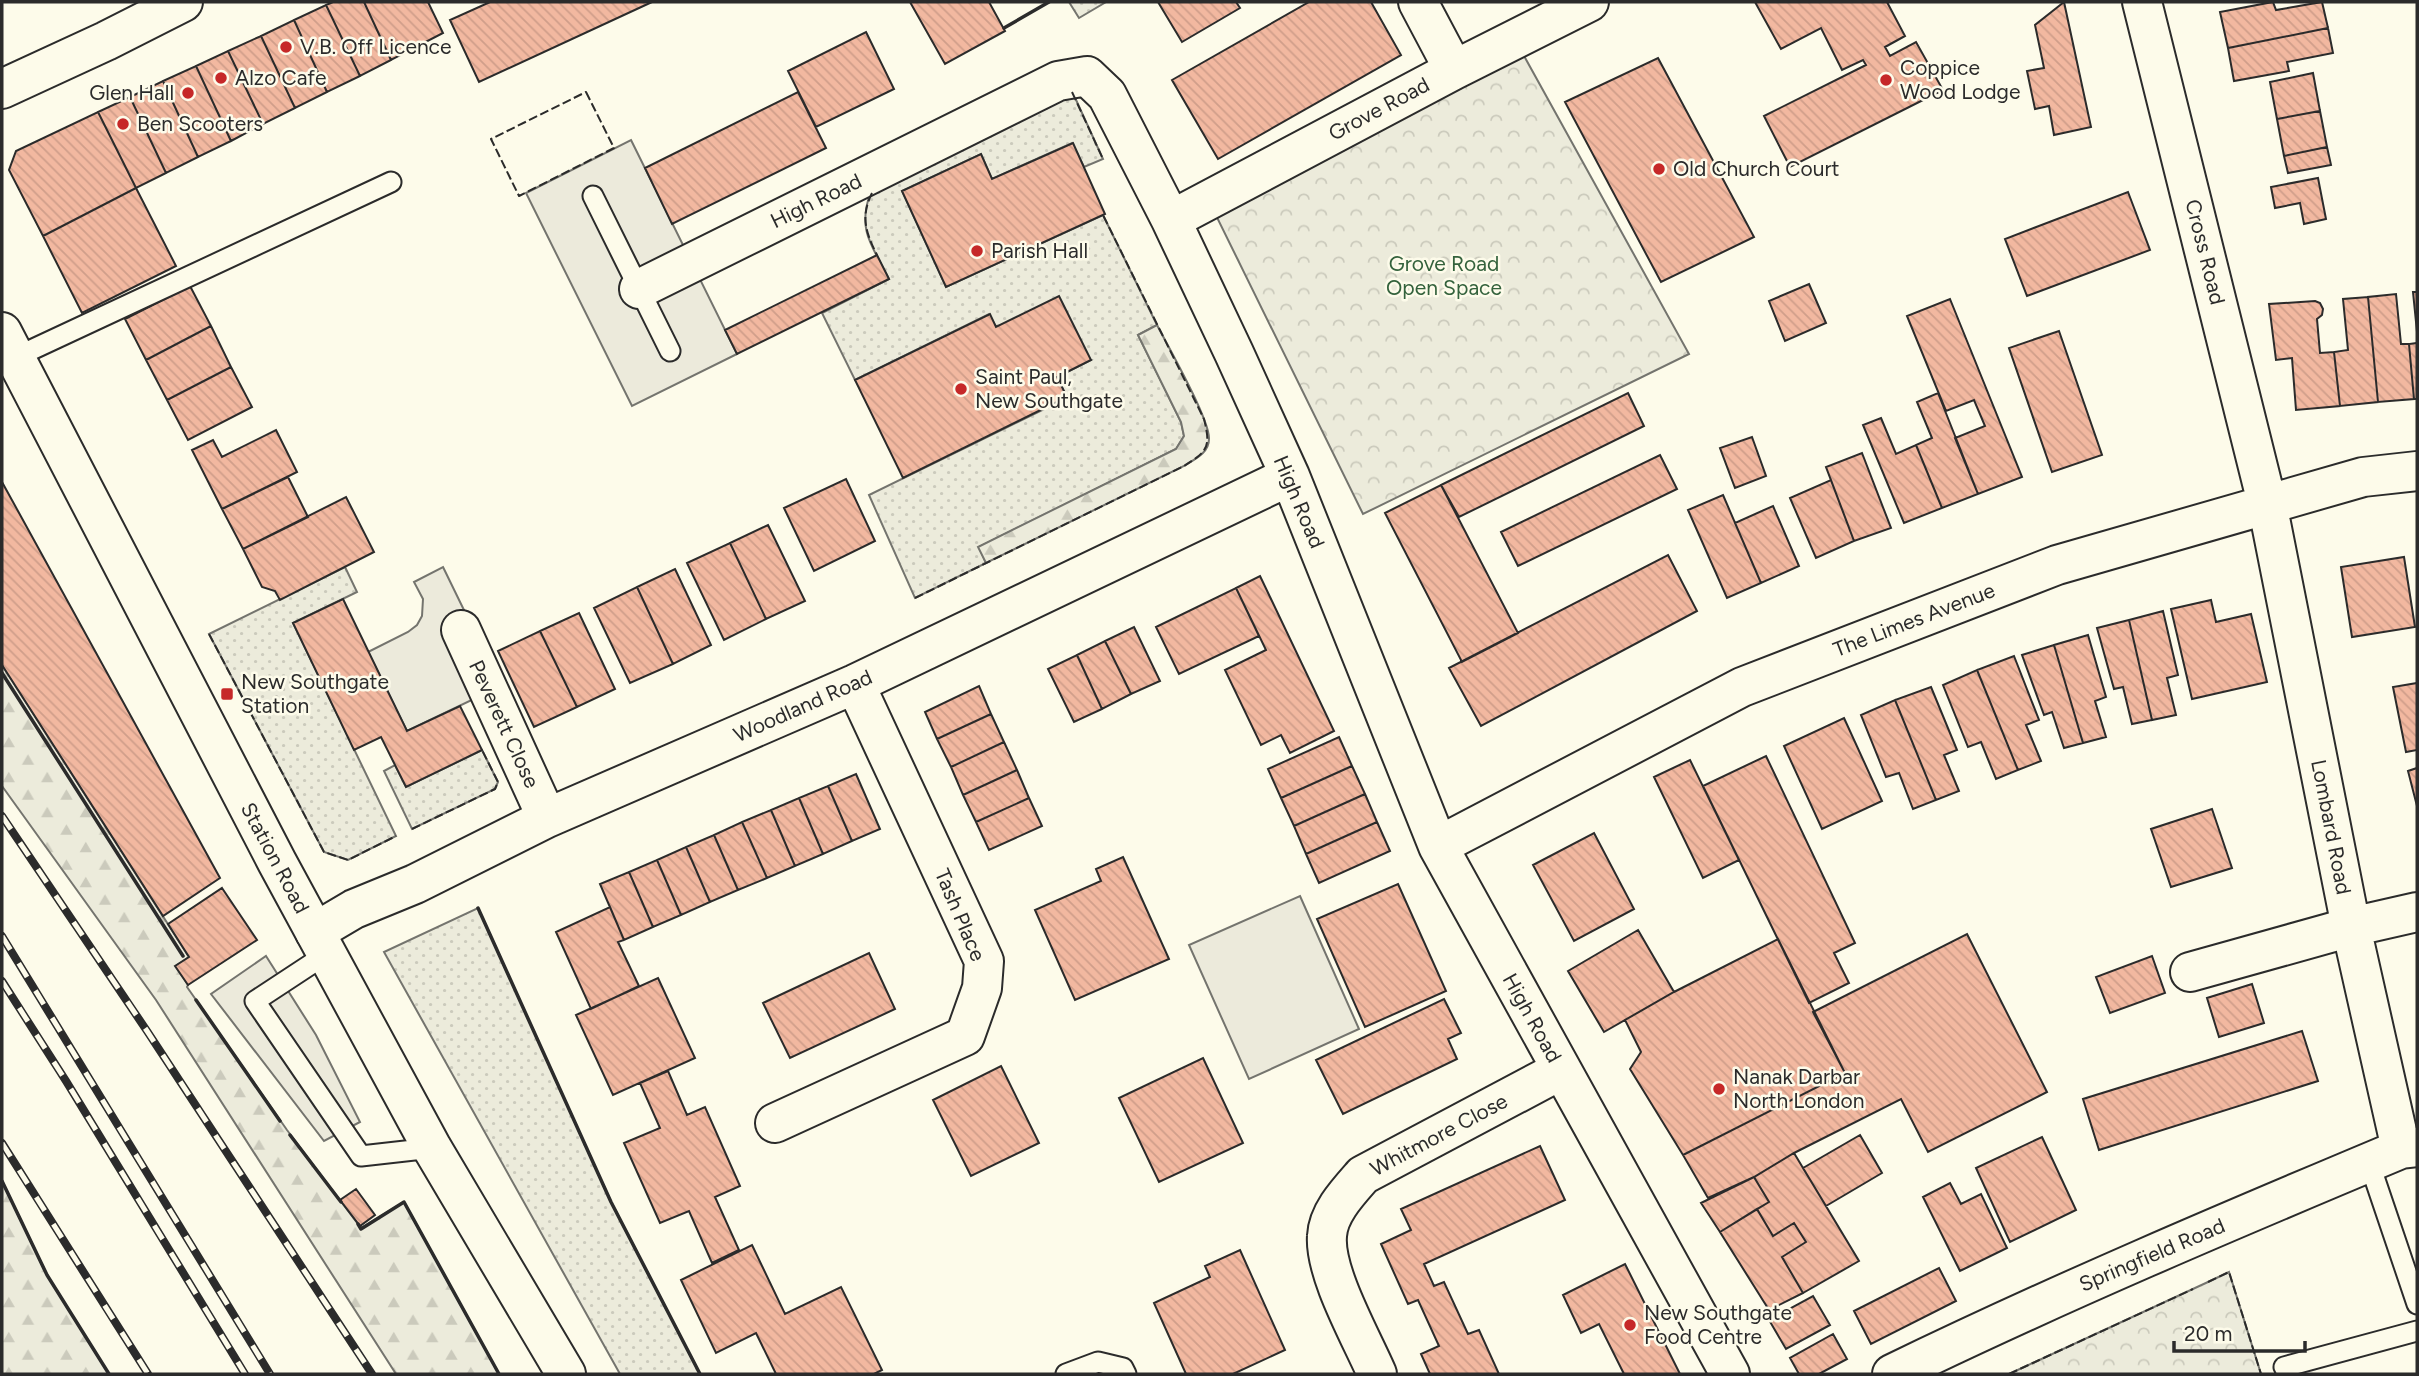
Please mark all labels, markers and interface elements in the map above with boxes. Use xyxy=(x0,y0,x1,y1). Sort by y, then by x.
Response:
place label: V.B. Off Licence xyxy=(300,34,451,59)
marker: V.B. Off Licence xyxy=(278,39,294,55)
place label: Coppice Wood Lodge xyxy=(1900,55,2020,104)
place label: Alzo Cafe xyxy=(235,65,327,90)
marker: Alzo Cafe xyxy=(213,70,229,86)
street label: Grove Road xyxy=(1324,72,1433,146)
marker: Coppice Wood Lodge xyxy=(1878,72,1894,88)
place label: Glen Hall xyxy=(89,80,174,105)
marker: Glen Hall xyxy=(180,85,196,101)
place label: Ben Scooters xyxy=(137,111,263,136)
marker: Ben Scooters xyxy=(115,116,131,132)
place label: Old Church Court xyxy=(1673,156,1839,181)
marker: Old Church Court xyxy=(1651,161,1667,177)
street label: High Road xyxy=(766,168,865,233)
street label: Cross Road xyxy=(2180,197,2231,307)
place label: Parish Hall xyxy=(991,238,1088,263)
marker: Parish Hall xyxy=(969,243,985,259)
park label: Grove Road Open Space xyxy=(1386,251,1502,300)
place label: Saint Paul, New Southgate xyxy=(975,364,1123,413)
marker: Saint Paul, New Southgate xyxy=(953,381,969,397)
street label: High Road xyxy=(1269,452,1330,552)
street label: The Limes Avenue xyxy=(1829,577,1998,662)
street label: Peverett Close xyxy=(464,656,545,792)
street label: Woodland Road xyxy=(730,664,876,747)
place label: New Southgate Station xyxy=(241,669,389,718)
marker: New Southgate Station xyxy=(219,686,235,702)
street label: Lombard Road xyxy=(2306,757,2357,896)
street label: Station Road xyxy=(236,798,315,917)
street label: Tash Place xyxy=(930,865,991,965)
street label: High Road xyxy=(1498,969,1567,1067)
place label: Nanak Darbar North London xyxy=(1733,1064,1864,1113)
marker: Nanak Darbar North London xyxy=(1711,1081,1727,1097)
street label: Whitmore Close xyxy=(1366,1088,1512,1181)
street label: Springfield Road xyxy=(2075,1213,2228,1296)
place label: New Southgate Food Centre xyxy=(1644,1300,1792,1349)
scale bar xyxy=(2174,1310,2305,1354)
marker: New Southgate Food Centre xyxy=(1622,1317,1638,1333)
text: 20 m xyxy=(2184,1321,2232,1346)

